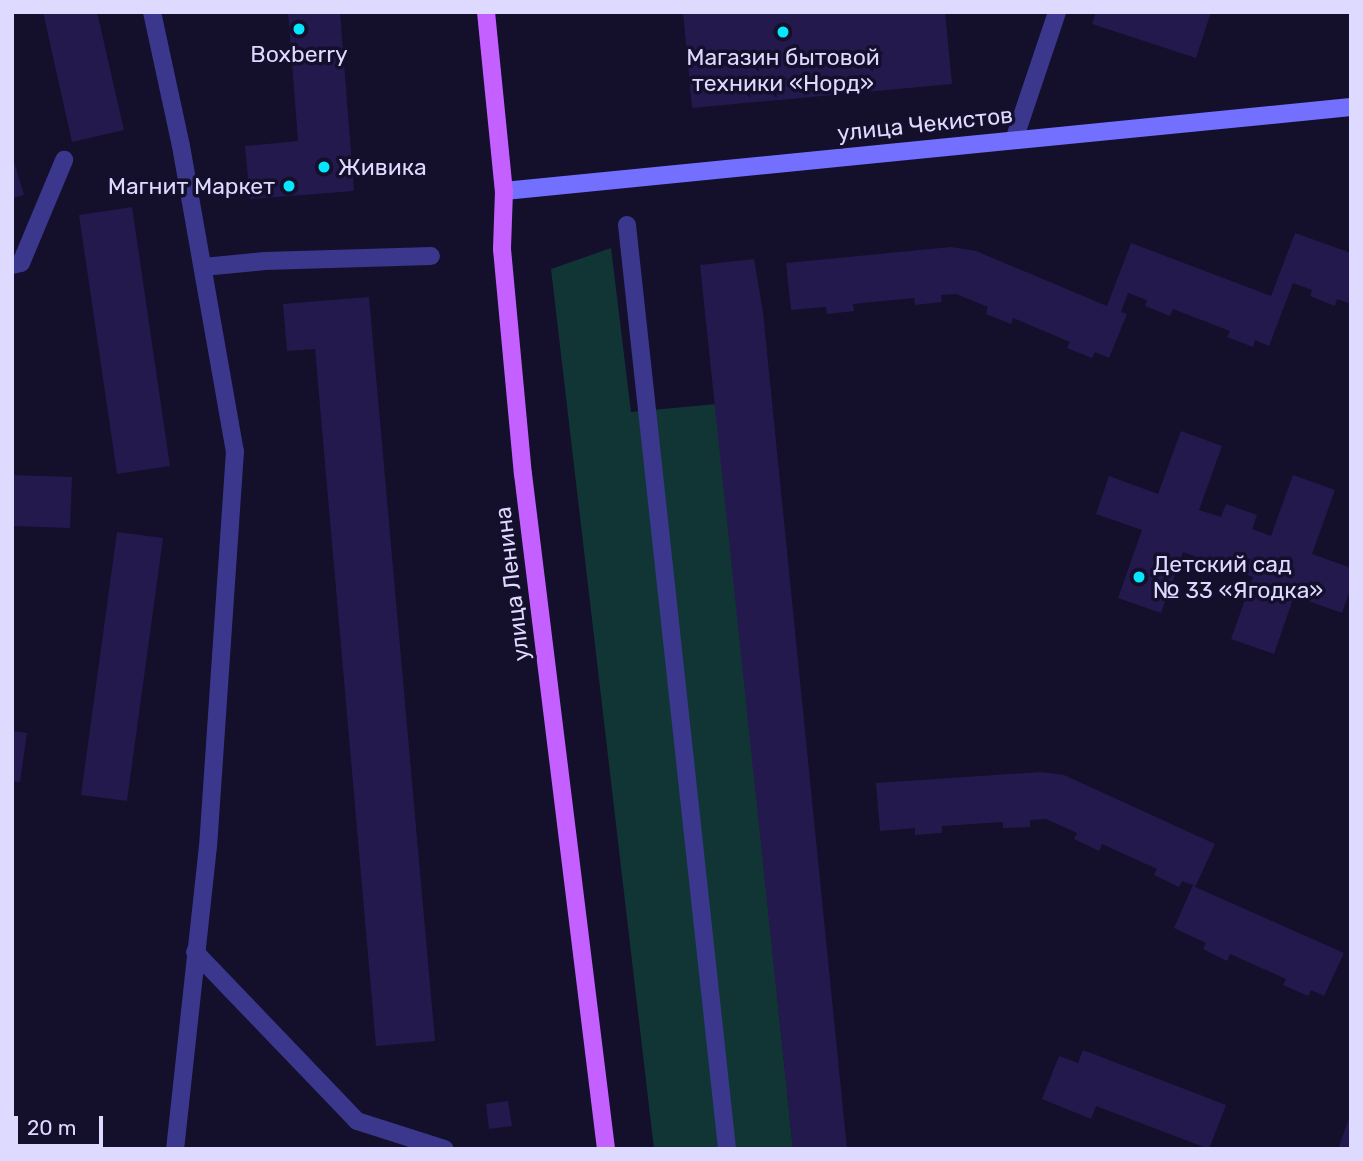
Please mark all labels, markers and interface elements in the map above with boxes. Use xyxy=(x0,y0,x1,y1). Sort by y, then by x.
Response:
marker: Boxberry xyxy=(291,21,307,37)
marker: Магазин бытовой техники «Норд» xyxy=(775,24,791,40)
place label: Boxberry xyxy=(250,40,348,68)
place label: Магазин бытовой техники «Норд» xyxy=(686,43,880,97)
street label: улица Чекистов xyxy=(836,101,1014,147)
place label: Живика xyxy=(338,153,427,181)
marker: Живика xyxy=(316,159,332,175)
place label: Магнит Маркет xyxy=(108,172,275,200)
marker: Магнит Маркет xyxy=(281,178,297,194)
street label: улица Ленина xyxy=(489,505,535,663)
place label: Детский сад № 33 «Ягодка» xyxy=(1153,550,1323,604)
marker: Детский сад № 33 «Ягодка» xyxy=(1131,569,1147,585)
scale bar xyxy=(18,1102,107,1146)
text: 20 m xyxy=(27,1115,76,1140)

